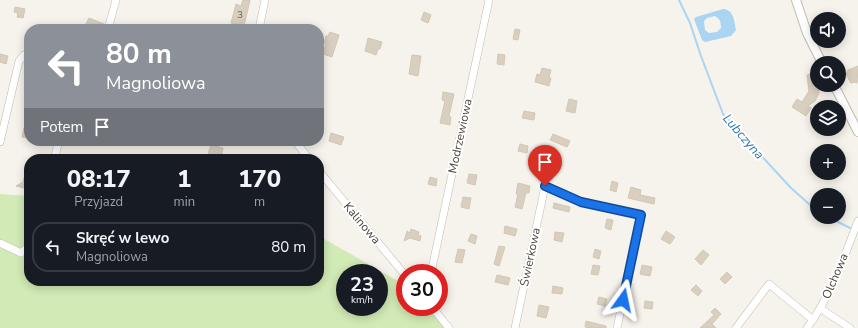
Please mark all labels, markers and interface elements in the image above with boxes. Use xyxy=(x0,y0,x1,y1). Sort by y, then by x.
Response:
house number: 3 xyxy=(237,8,243,22)
map controls xyxy=(810,12,846,224)
button: sound xyxy=(810,12,846,48)
text: 80 m xyxy=(106,35,172,73)
icon: left xyxy=(40,40,92,92)
button: search xyxy=(810,56,846,92)
text: Magnoliowa xyxy=(106,71,206,95)
street label: Modrzewiowa xyxy=(444,97,476,175)
button: layers xyxy=(810,100,846,136)
water label: Lubczyna xyxy=(719,110,768,163)
icon: arrive xyxy=(91,116,113,138)
text: Potem xyxy=(40,117,83,137)
button: + xyxy=(810,144,846,180)
pin xyxy=(528,145,562,186)
icon: arrive xyxy=(534,151,556,173)
text: 08:17 xyxy=(67,163,131,195)
text: 1 xyxy=(177,163,192,195)
text: 170 xyxy=(238,163,281,195)
button: − xyxy=(810,188,846,224)
text: Przyjazd xyxy=(74,193,123,211)
text: min xyxy=(174,193,195,211)
text: m xyxy=(254,193,265,211)
street label: Kalinowa xyxy=(340,199,384,247)
street label: Świerkowa xyxy=(516,226,544,288)
text: Skręć w lewo xyxy=(76,228,169,248)
icon: left xyxy=(42,236,64,258)
text: 80 m xyxy=(271,237,306,257)
text: Magnoliowa xyxy=(76,248,148,266)
street label: Olchowa xyxy=(818,251,852,301)
speed limit sign: 30 xyxy=(396,264,448,316)
text: 23 xyxy=(350,271,374,298)
position arrow xyxy=(602,279,644,321)
text: km/h xyxy=(351,293,373,307)

